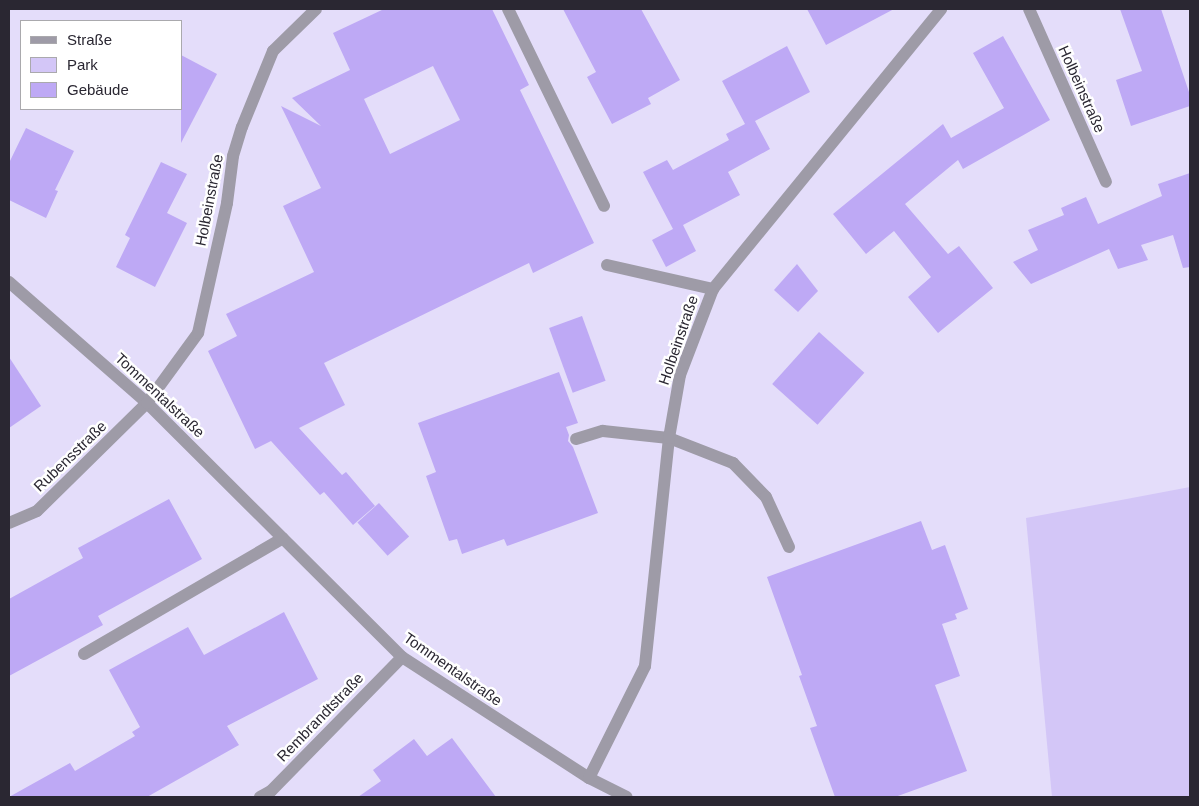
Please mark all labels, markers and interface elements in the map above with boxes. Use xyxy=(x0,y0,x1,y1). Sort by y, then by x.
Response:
legend xyxy=(20,20,182,110)
text: Straße xyxy=(67,31,112,48)
street label: Holbeinstraße xyxy=(1055,43,1109,135)
text: Park xyxy=(67,56,98,73)
text: Gebäude xyxy=(67,81,129,98)
street label: Holbeinstraße xyxy=(191,152,227,248)
street label: Holbeinstraße xyxy=(654,293,702,387)
street label: Tommentalstraße xyxy=(111,349,209,441)
street label: Rubensstraße xyxy=(30,417,110,495)
street label: Tommentalstraße xyxy=(400,628,506,710)
street label: Rembrandtstraße xyxy=(273,669,367,765)

